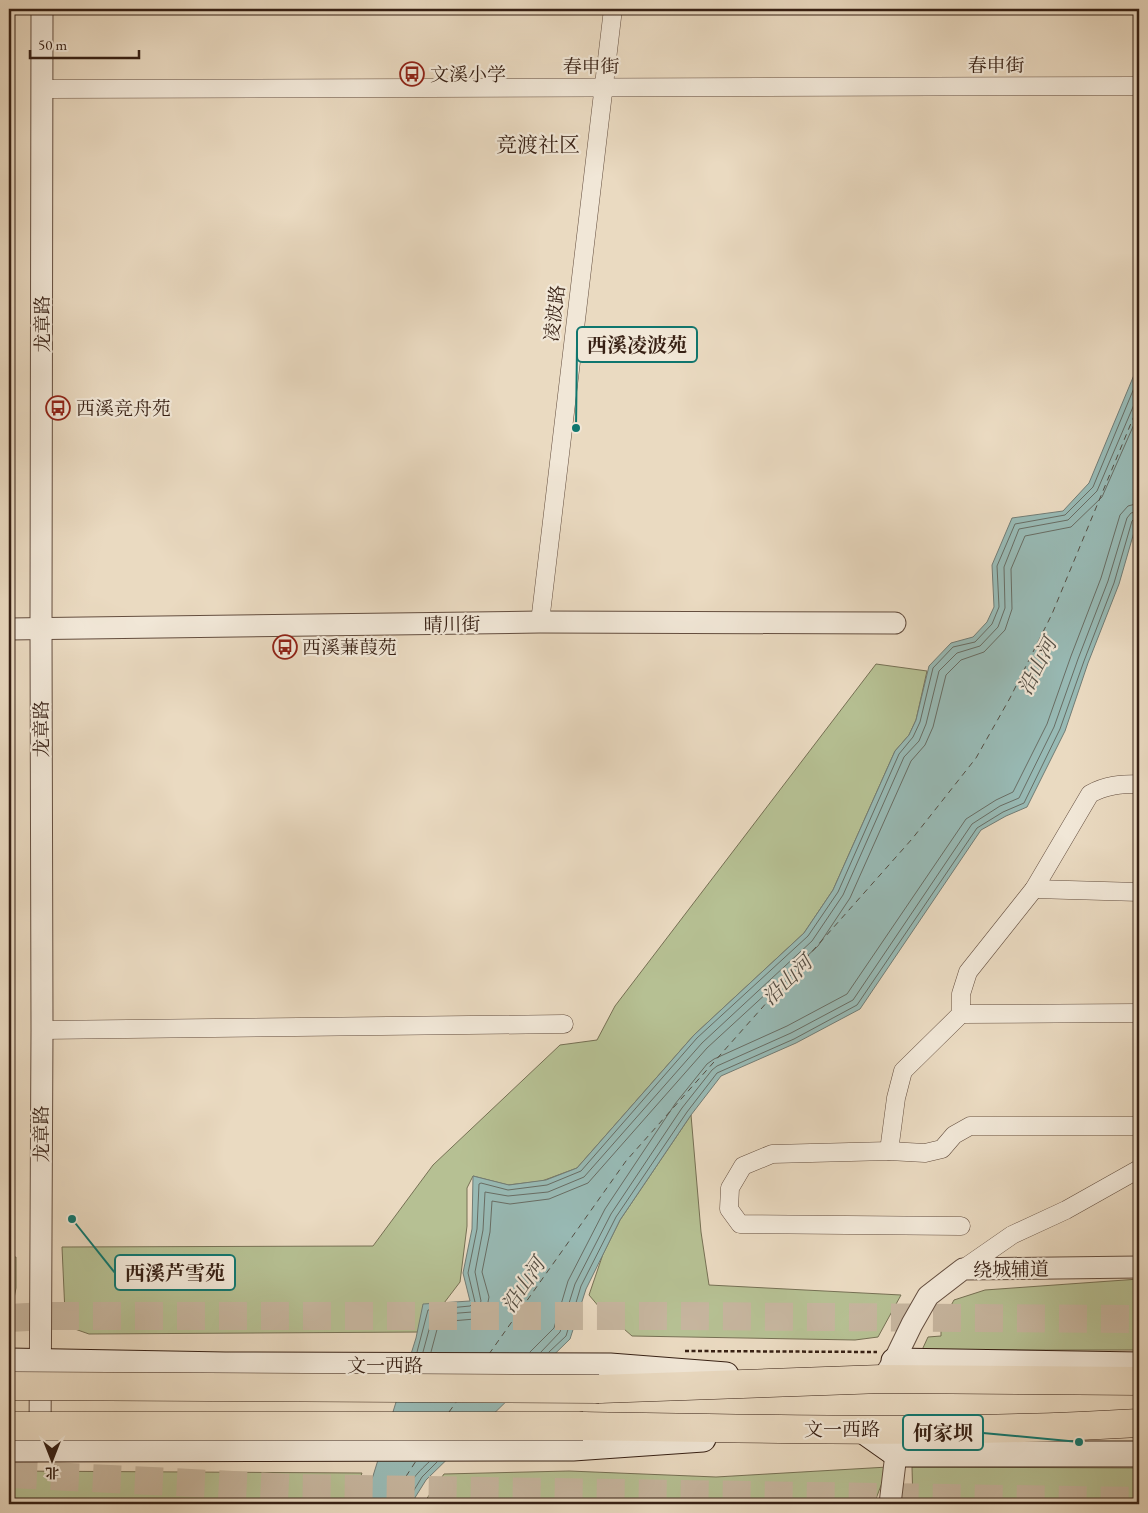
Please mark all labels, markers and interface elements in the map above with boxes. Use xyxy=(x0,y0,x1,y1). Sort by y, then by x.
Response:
scale bar xyxy=(30,28,139,60)
text: 50 m xyxy=(38,35,67,54)
street label: 春申街 xyxy=(967,53,1025,78)
street label: 春申街 xyxy=(562,54,620,79)
bus stop icon: 文溪小学 xyxy=(399,61,425,87)
place label: 文溪小学 xyxy=(430,62,506,87)
district label: 竞渡社区 xyxy=(496,131,580,158)
street label: 凌波路 xyxy=(539,283,570,343)
street label: 龙章路 xyxy=(30,295,55,353)
callout: 西溪凌波苑 xyxy=(577,327,697,362)
text: 西溪凌波苑 xyxy=(587,332,687,358)
bus stop icon: 西溪竞舟苑 xyxy=(45,395,71,421)
place label: 西溪竞舟苑 xyxy=(76,396,171,421)
street label: 晴川街 xyxy=(423,612,481,637)
water label: 沿山河 xyxy=(1012,631,1064,699)
bus stop icon: 西溪蒹葭苑 xyxy=(272,634,298,660)
place label: 西溪蒹葭苑 xyxy=(302,635,397,660)
street label: 龙章路 xyxy=(29,700,54,758)
water label: 沿山河 xyxy=(756,948,820,1010)
street label: 龙章路 xyxy=(29,1105,54,1163)
water label: 沿山河 xyxy=(495,1250,552,1317)
callout: 西溪芦雪苑 xyxy=(115,1255,235,1290)
street label: 绕城辅道 xyxy=(973,1256,1049,1283)
text: 西溪芦雪苑 xyxy=(125,1260,225,1286)
street label: 文一西路 xyxy=(347,1353,423,1378)
callout: 何家坝 xyxy=(903,1415,983,1450)
street label: 文一西路 xyxy=(804,1417,880,1442)
text: 何家坝 xyxy=(913,1420,973,1446)
north arrow xyxy=(28,1436,78,1486)
text: 北 xyxy=(45,1464,59,1482)

